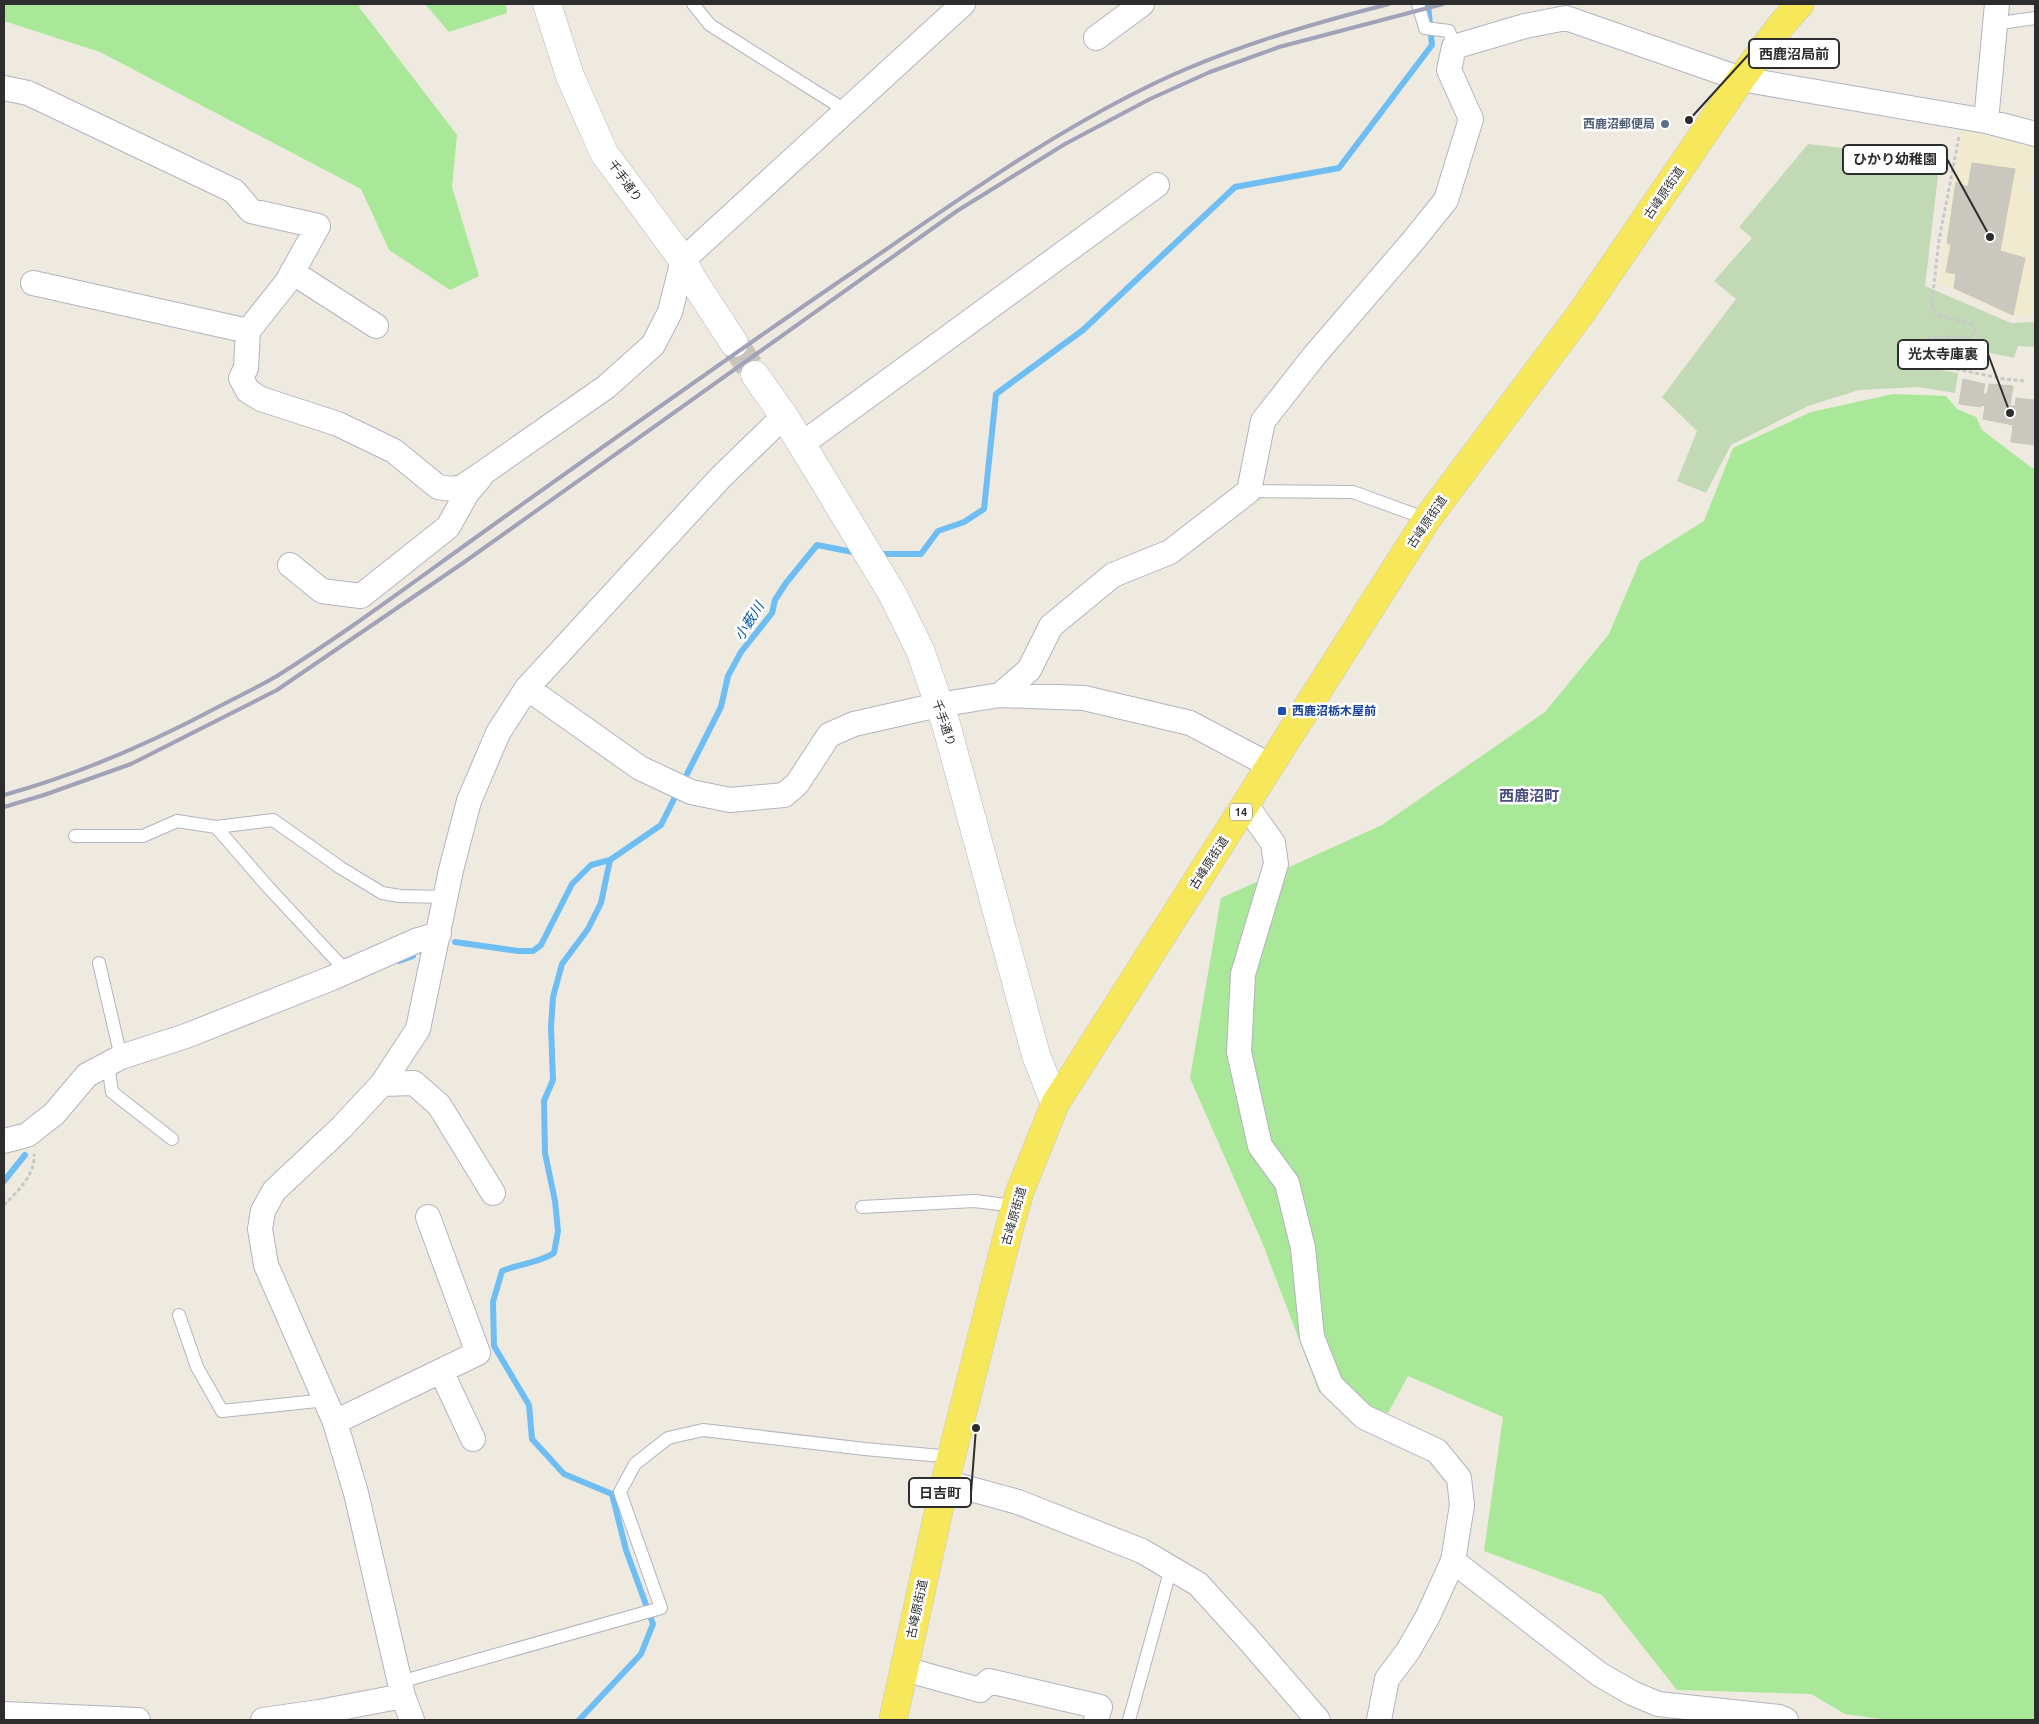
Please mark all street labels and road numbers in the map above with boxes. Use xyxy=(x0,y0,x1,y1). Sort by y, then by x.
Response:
street label: 千手通り xyxy=(606,157,645,204)
street label: 古峰原街道 xyxy=(1641,164,1686,221)
street label: 古峰原街道 xyxy=(1404,493,1449,550)
street label: 千手通り xyxy=(931,698,958,748)
road number: 14 xyxy=(1230,804,1252,820)
street label: 古峰原街道 xyxy=(1187,834,1230,891)
street label: 古峰原街道 xyxy=(999,1185,1028,1246)
street label: 古峰原街道 xyxy=(904,1578,929,1640)

